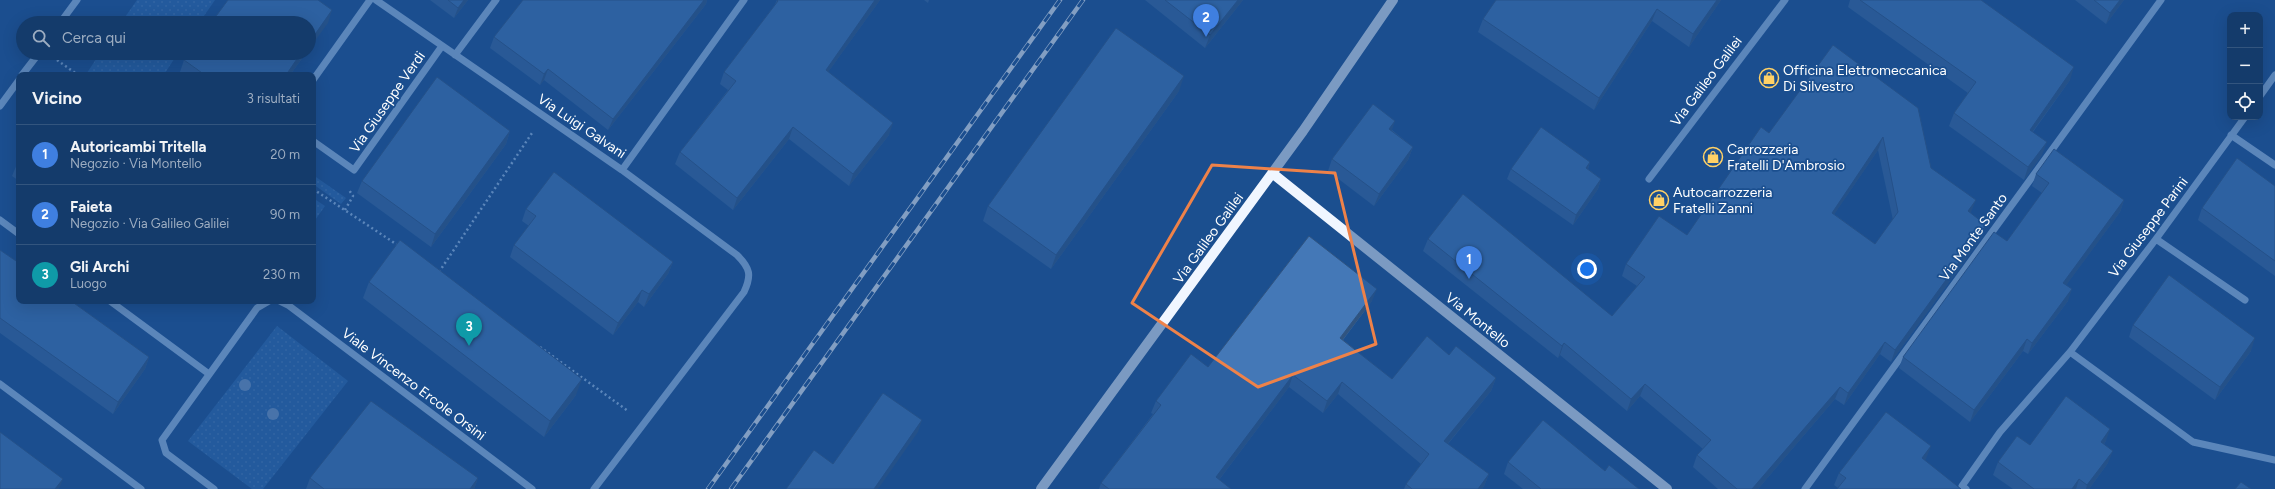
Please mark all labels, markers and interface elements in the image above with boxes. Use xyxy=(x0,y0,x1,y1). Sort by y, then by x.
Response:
pin: 2 xyxy=(1193,4,1219,37)
map controls xyxy=(2227,12,2263,120)
button: + xyxy=(2227,12,2263,48)
search box xyxy=(16,16,316,60)
icon: search xyxy=(30,27,52,49)
text: Cerca qui xyxy=(62,29,126,47)
street label: Via Galileo Galilei xyxy=(1667,33,1746,130)
street label: Via Giuseppe Verdi xyxy=(346,48,429,156)
button: − xyxy=(2227,48,2263,84)
place label: Officina Elettromeccanica Di Silvestro xyxy=(1783,62,1947,95)
shop icon: Officina Elettromeccanica Di Silvestro xyxy=(1758,67,1780,89)
button: locate xyxy=(2227,84,2263,120)
text: Vicino xyxy=(32,88,82,108)
text: 3 risultati xyxy=(247,91,300,106)
street label: Via Luigi Galvani xyxy=(534,91,629,162)
text: Autoricambi Tritella xyxy=(70,138,207,156)
place label: Carrozzeria Fratelli D'Ambrosio xyxy=(1727,141,1845,174)
shop icon: Carrozzeria Fratelli D'Ambrosio xyxy=(1702,146,1724,168)
text: 1 xyxy=(42,147,48,162)
text: 20 m xyxy=(270,147,300,162)
text: Negozio · Via Montello xyxy=(70,156,202,171)
street label: Via Giuseppe Parini xyxy=(2105,174,2192,281)
place label: Autocarrozzeria Fratelli Zanni xyxy=(1673,184,1772,217)
shop icon: Autocarrozzeria Fratelli Zanni xyxy=(1648,189,1670,211)
street label: Via Galileo Galilei xyxy=(1170,190,1247,287)
street label: Via Monte Santo xyxy=(1936,190,2011,285)
text: Faieta xyxy=(70,198,112,216)
text: 2 xyxy=(41,207,49,222)
text: 90 m xyxy=(270,207,300,222)
text: Negozio · Via Galileo Galilei xyxy=(70,216,229,231)
pin: 1 xyxy=(1456,246,1482,279)
text: Gli Archi xyxy=(70,258,129,276)
your location xyxy=(1577,259,1597,279)
text: 3 xyxy=(41,267,49,282)
text: 230 m xyxy=(263,267,300,282)
text: Luogo xyxy=(70,276,107,291)
street label: Via Montello xyxy=(1442,289,1514,352)
pin: 3 xyxy=(456,313,482,346)
street label: Viale Vincenzo Ercole Orsini xyxy=(338,325,489,444)

